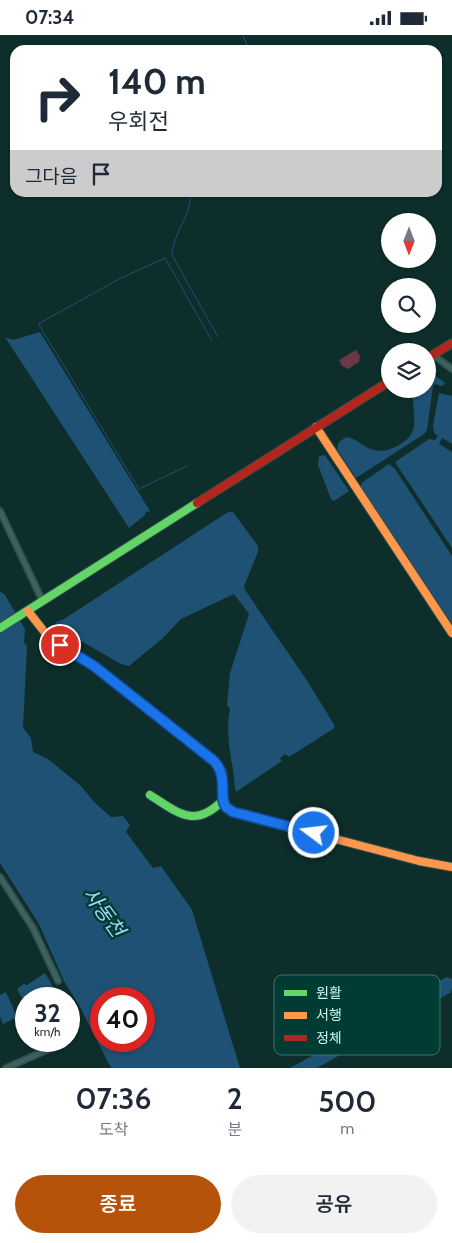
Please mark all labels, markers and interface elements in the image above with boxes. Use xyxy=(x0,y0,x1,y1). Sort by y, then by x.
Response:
text: 07:34 xyxy=(25,6,74,29)
text: 140 m xyxy=(108,60,206,103)
icon: right xyxy=(25,65,90,130)
text: 우회전 xyxy=(108,108,169,135)
icon: arrive xyxy=(87,160,115,188)
text: 그다음 xyxy=(25,165,77,188)
north arrow xyxy=(381,213,436,267)
map controls xyxy=(381,213,436,398)
button: search xyxy=(381,278,436,333)
button: layers xyxy=(381,343,436,398)
pin xyxy=(39,624,81,666)
icon: arrive xyxy=(46,631,74,659)
position arrow xyxy=(287,806,339,858)
water label: 사동천 xyxy=(78,883,131,943)
legend xyxy=(274,975,440,1055)
text: 원활 xyxy=(316,984,342,1002)
speed limit sign: 40 xyxy=(90,987,155,1052)
text: 32 xyxy=(34,998,61,1028)
text: 서행 xyxy=(316,1006,342,1024)
text: km/h xyxy=(34,1024,61,1039)
text: 정체 xyxy=(316,1029,342,1047)
text: 07:36 xyxy=(76,1080,151,1117)
text: 2 xyxy=(227,1080,243,1117)
text: 500 xyxy=(318,1083,376,1120)
text: m xyxy=(340,1119,354,1138)
text: 도착 xyxy=(99,1120,128,1139)
text: 분 xyxy=(227,1120,242,1139)
button: 종료 xyxy=(15,1175,221,1233)
button: 공유 xyxy=(231,1175,437,1233)

